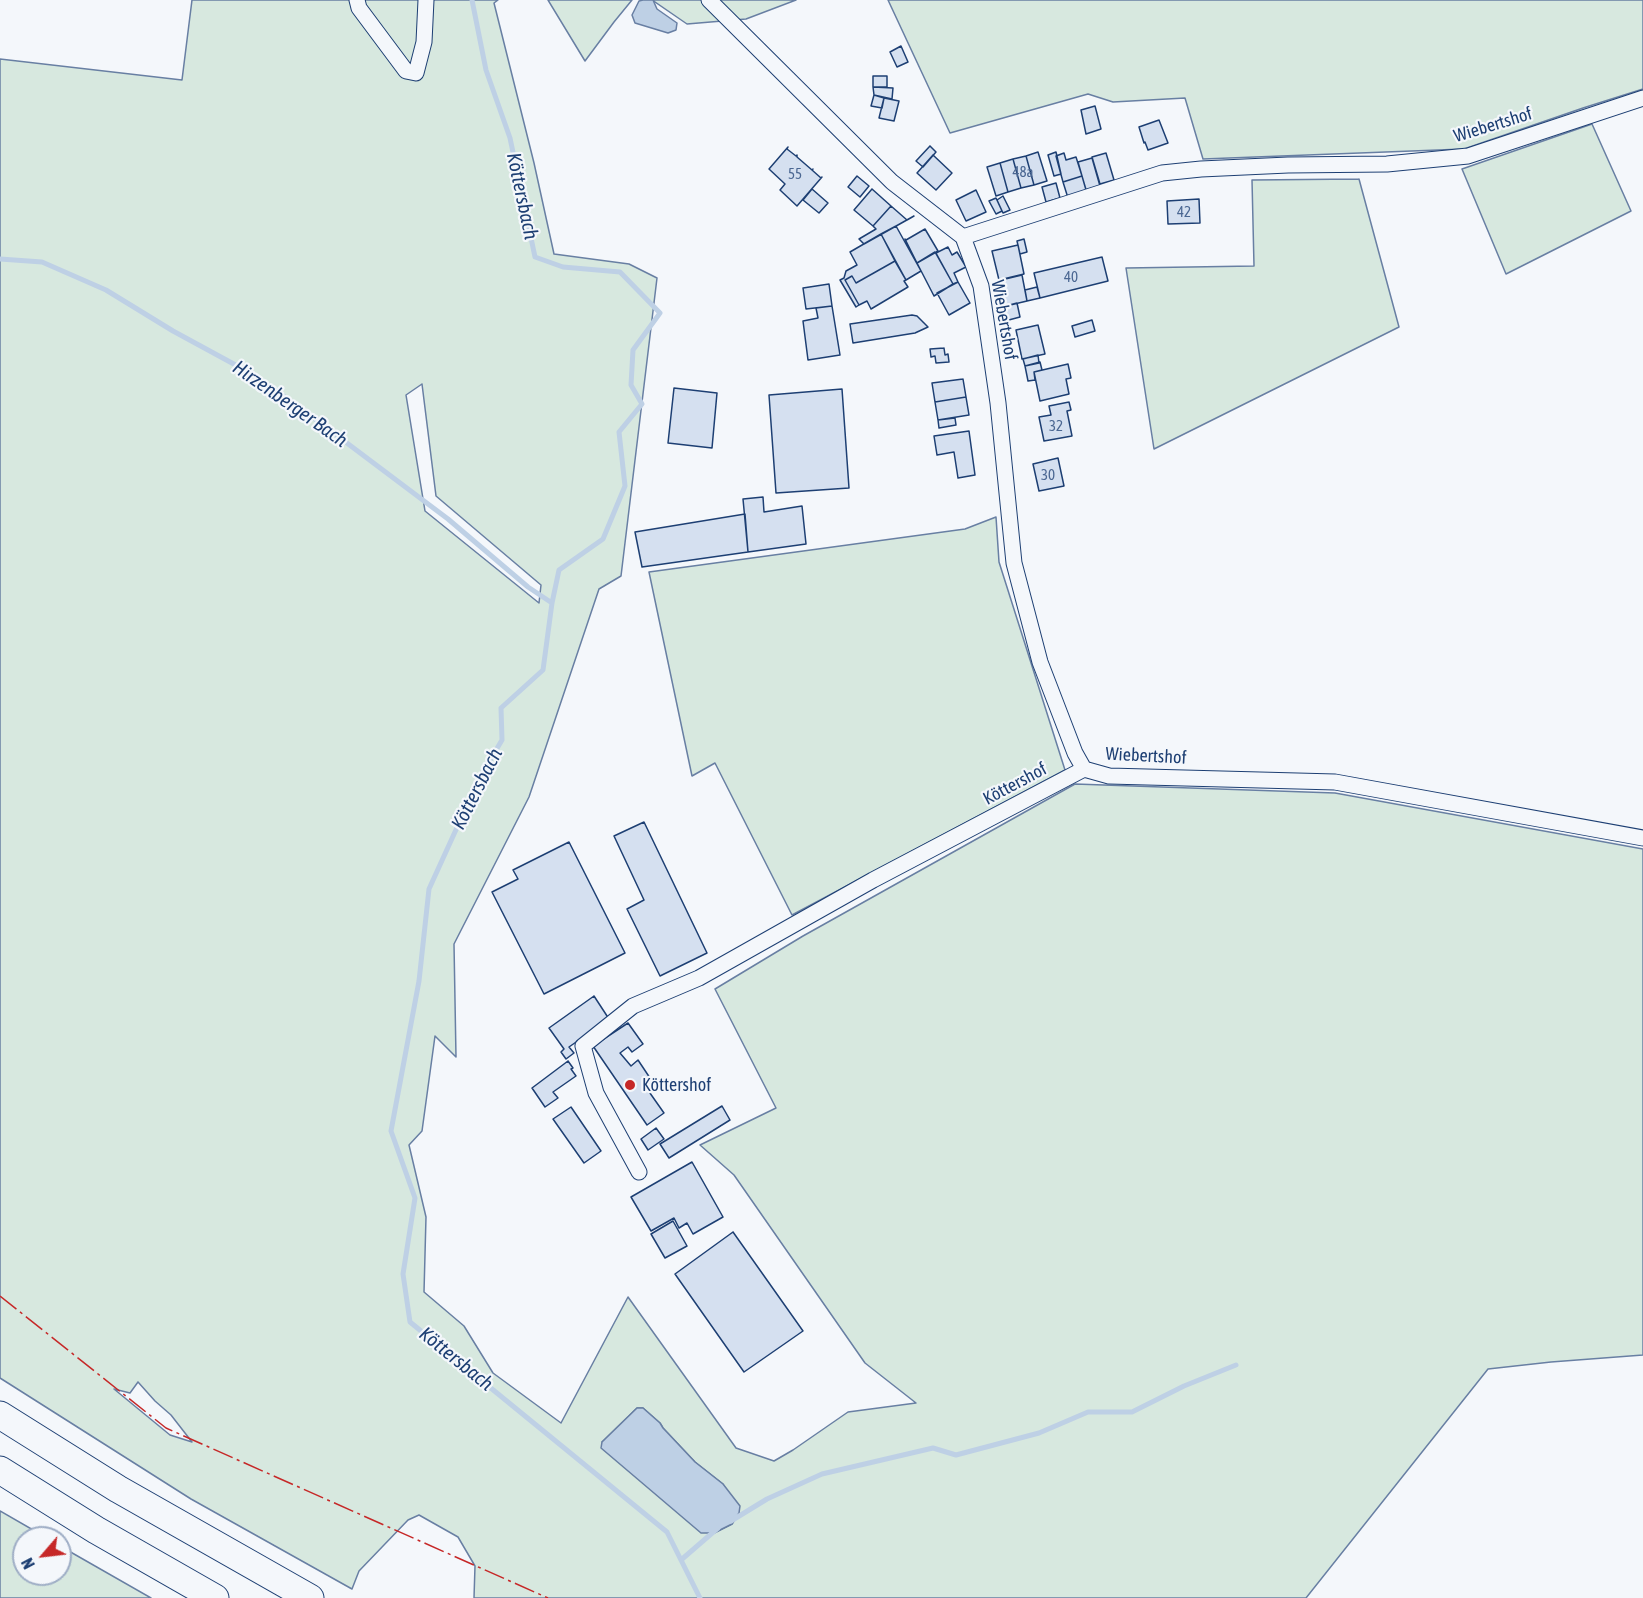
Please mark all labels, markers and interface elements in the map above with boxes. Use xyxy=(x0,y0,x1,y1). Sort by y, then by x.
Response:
street label: Wiebertshof xyxy=(1451,103,1535,147)
water label: Köttersbach xyxy=(501,150,543,242)
house number: 48a xyxy=(1012,163,1034,181)
house number: 55 xyxy=(788,165,802,183)
house number: 42 xyxy=(1177,203,1191,221)
house number: 40 xyxy=(1064,268,1078,286)
street label: Wiebertshof xyxy=(986,278,1022,362)
water label: Hirzenberger Bach xyxy=(228,356,352,452)
house number: 32 xyxy=(1049,417,1063,435)
house number: 30 xyxy=(1041,466,1055,484)
street label: Wiebertshof xyxy=(1105,743,1187,769)
water label: Köttersbach xyxy=(446,744,508,834)
street label: Köttershof xyxy=(979,758,1051,810)
place label: Köttershof xyxy=(642,1074,711,1096)
marker: Köttershof xyxy=(623,1078,637,1092)
water label: Köttersbach xyxy=(414,1322,498,1396)
north arrow xyxy=(12,1526,72,1586)
text: N xyxy=(18,1555,38,1572)

